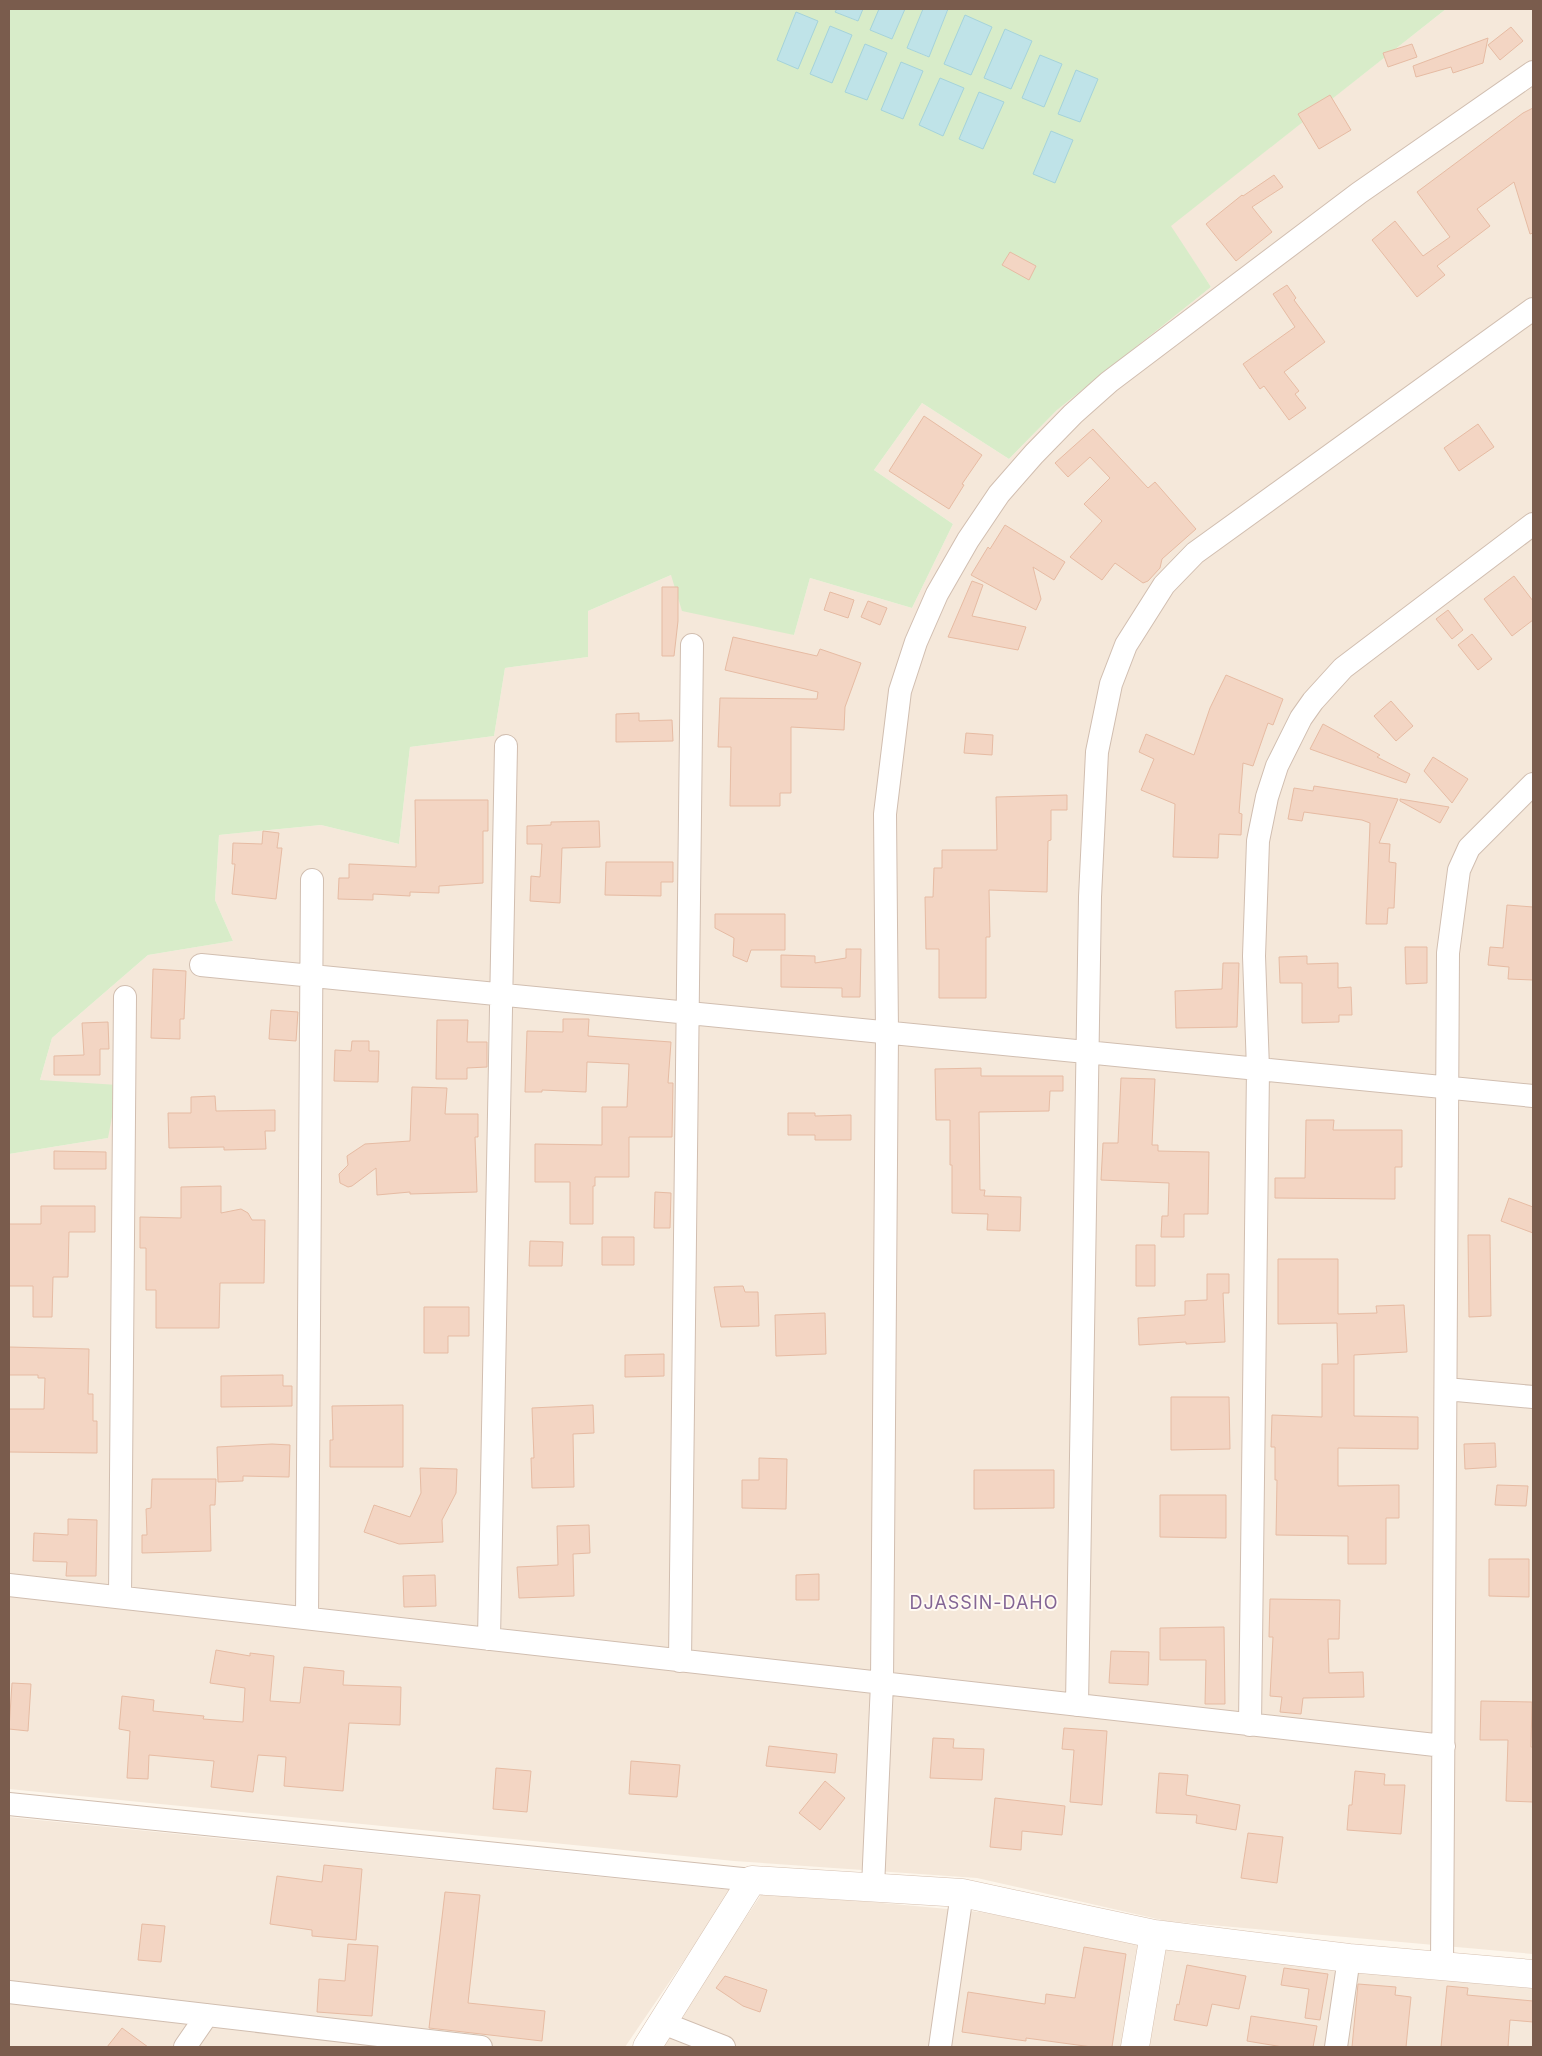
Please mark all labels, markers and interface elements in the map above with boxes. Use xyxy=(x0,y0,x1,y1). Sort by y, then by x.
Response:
district label: DJASSIN-DAHO xyxy=(909,1592,1059,1613)

